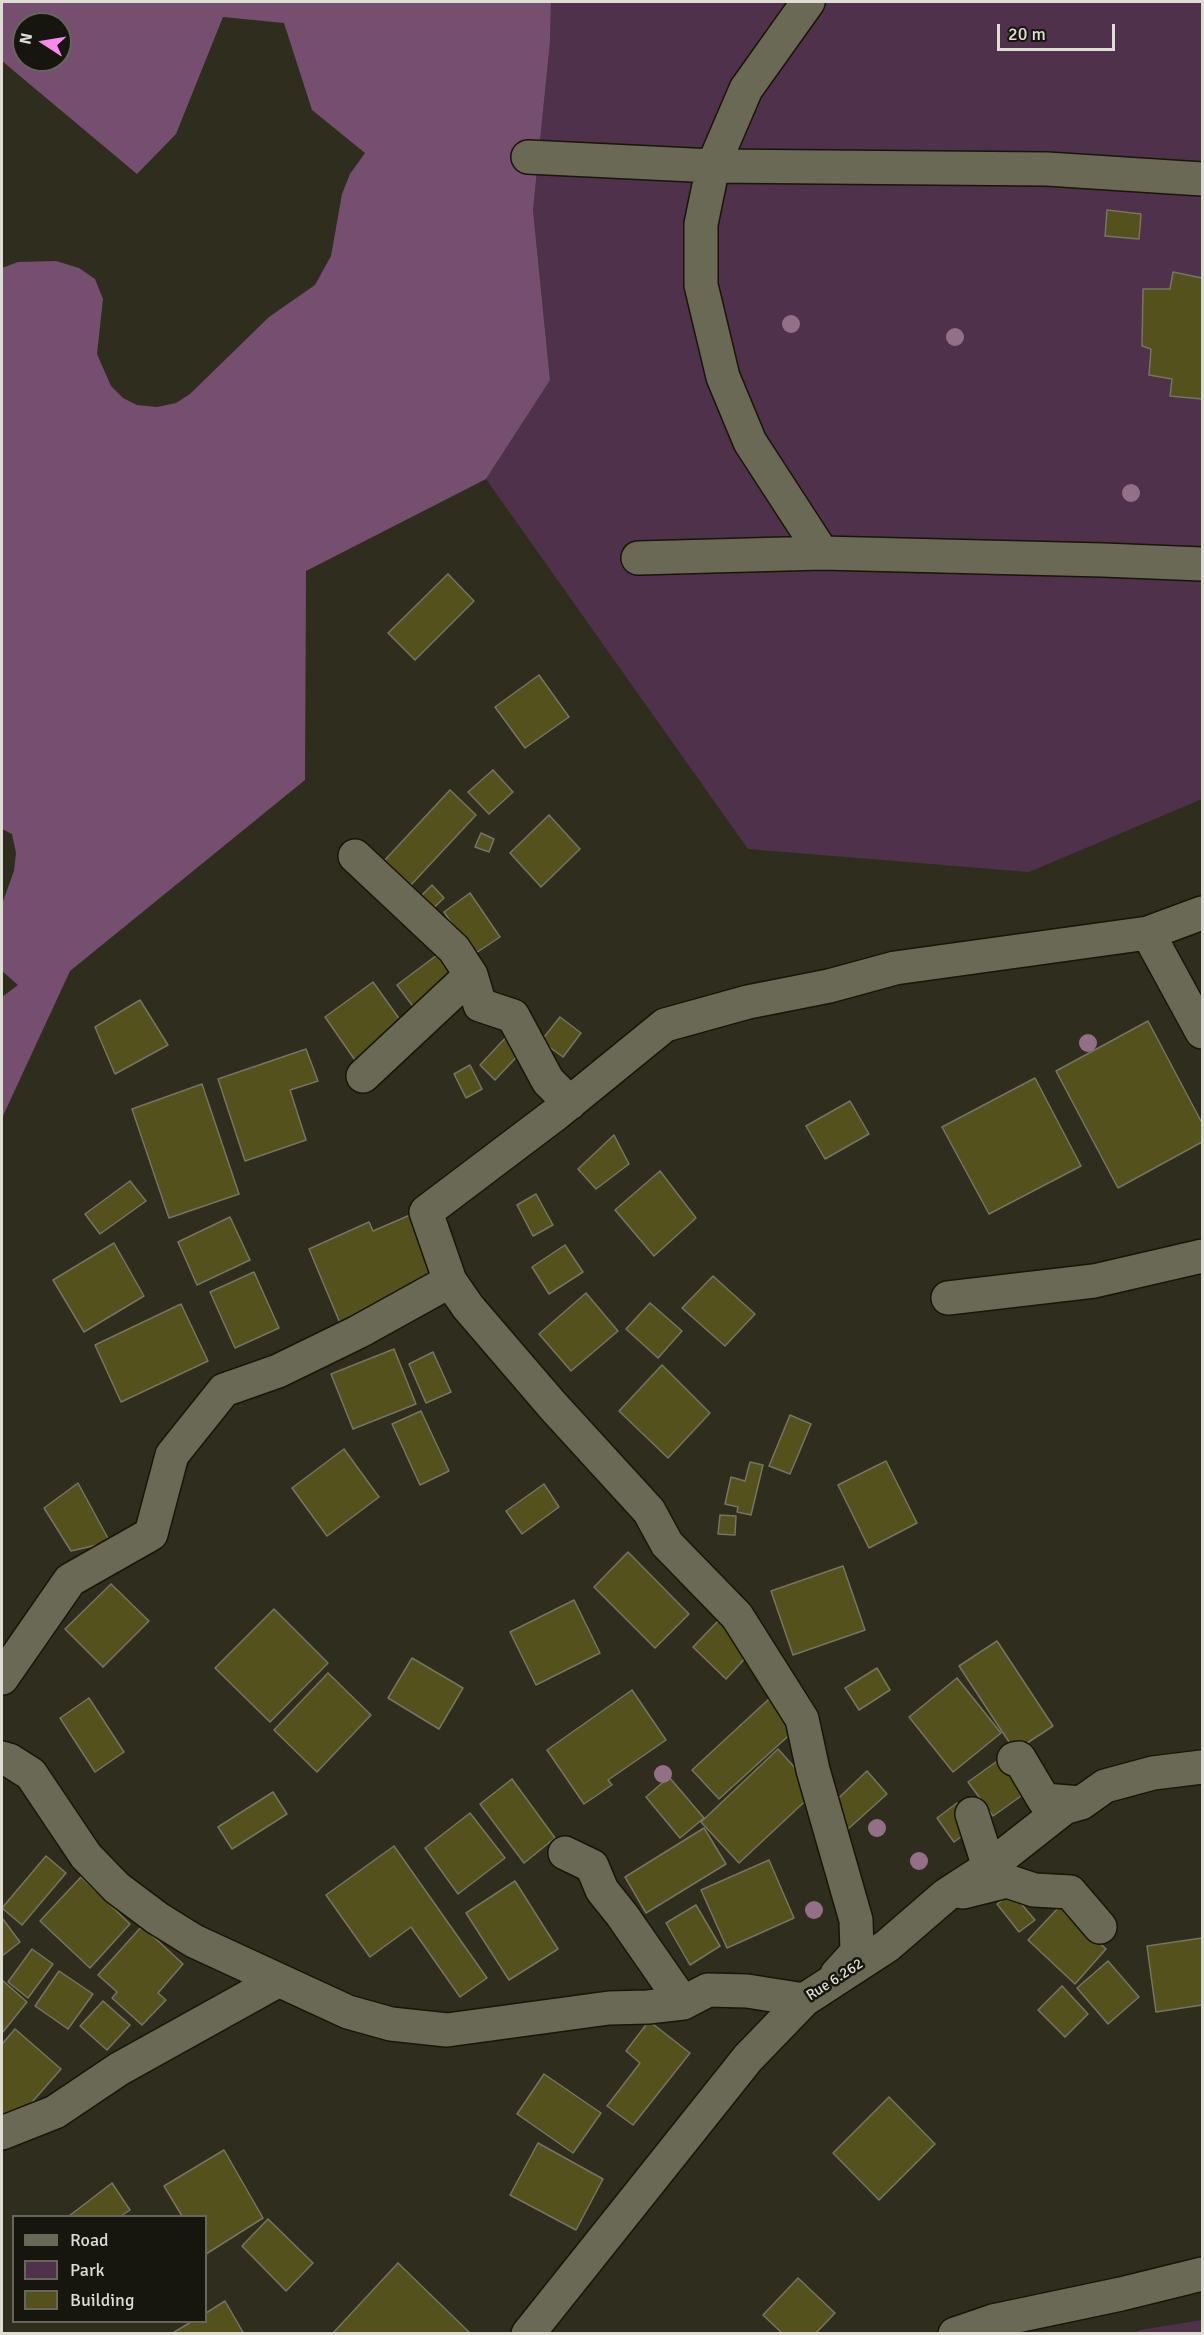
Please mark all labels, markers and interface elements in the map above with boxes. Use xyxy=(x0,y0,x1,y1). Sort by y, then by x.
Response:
north arrow xyxy=(12,12,72,72)
scale bar xyxy=(1000,12,1118,50)
text: 20 m xyxy=(1008,23,1046,45)
text: N xyxy=(15,31,37,46)
street label: Rue 6.262 xyxy=(803,1955,867,2005)
legend xyxy=(12,2215,207,2323)
text: Road xyxy=(70,2229,109,2251)
text: Park xyxy=(70,2259,105,2281)
text: Building xyxy=(70,2289,134,2311)

